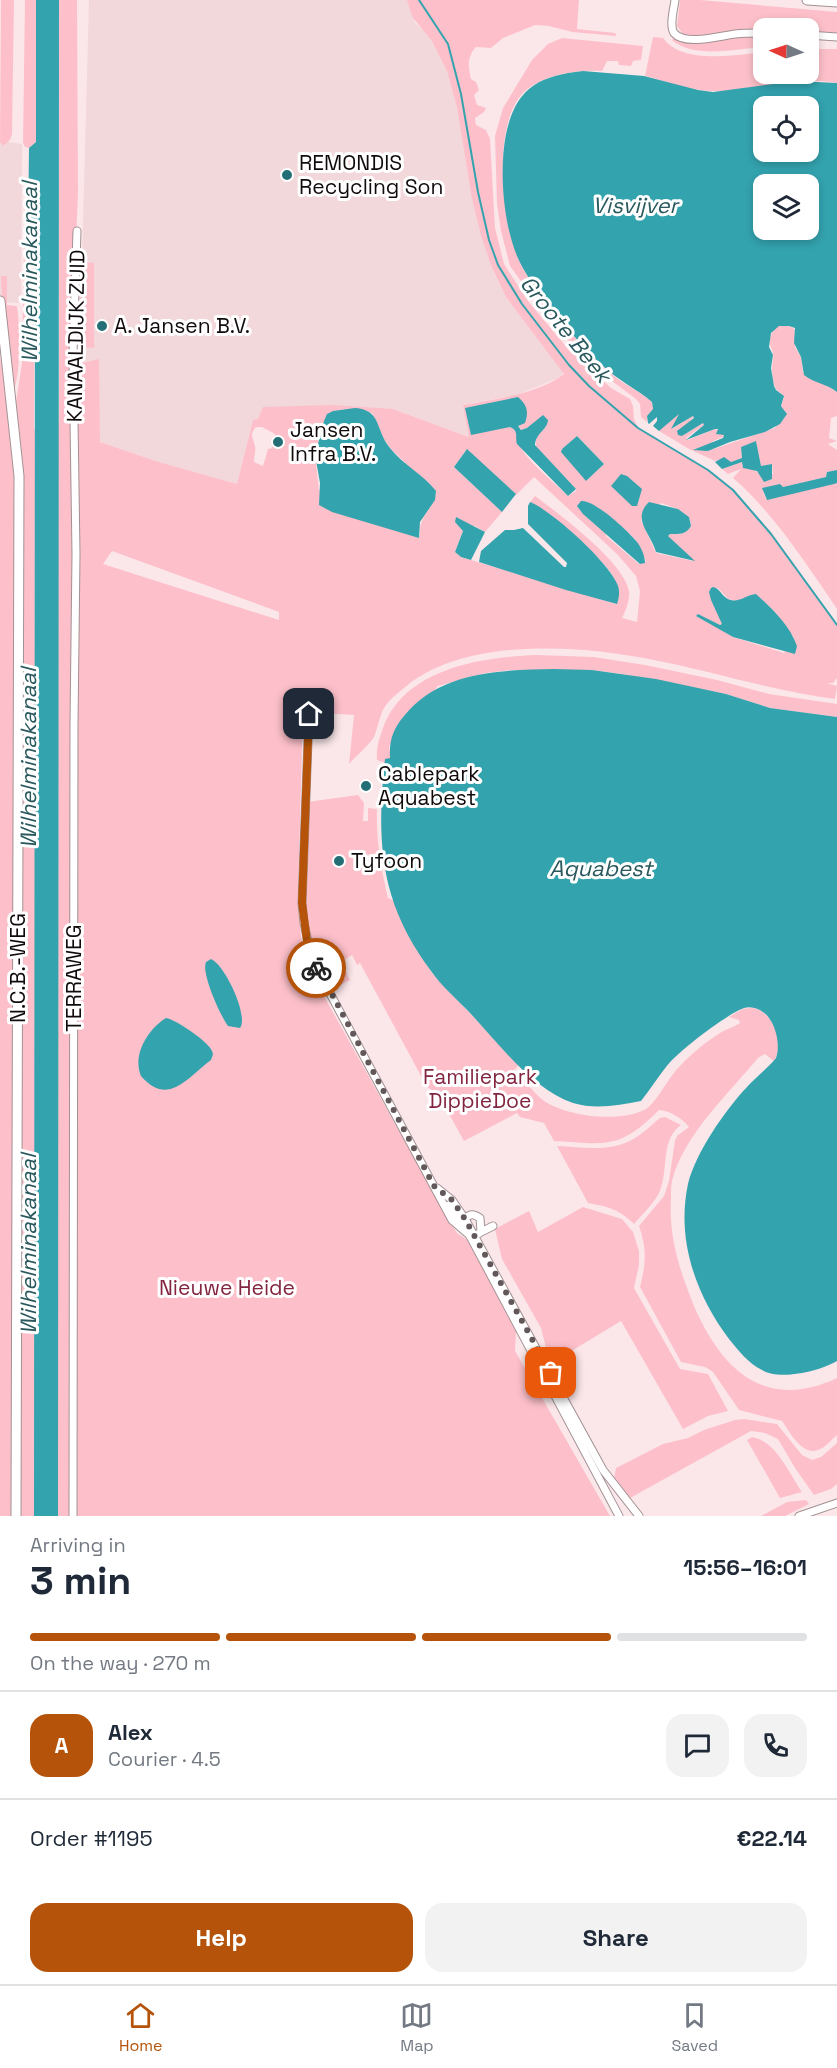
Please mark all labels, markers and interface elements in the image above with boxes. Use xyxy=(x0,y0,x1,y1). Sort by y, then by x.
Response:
north arrow xyxy=(753,18,819,84)
map controls xyxy=(753,18,819,240)
button: locate xyxy=(753,96,819,162)
place label: REMONDIS Recycling Son xyxy=(299,149,443,200)
marker: REMONDIS Recycling Son xyxy=(280,168,294,182)
button: layers xyxy=(753,174,819,240)
water label: Wilhelminakanaal xyxy=(15,179,43,362)
water label: Visvijver xyxy=(592,191,681,219)
street label: KANAALDIJK ZUID xyxy=(60,249,91,423)
water label: Groote Beek xyxy=(514,270,619,390)
place label: A. Jansen B.V. xyxy=(114,312,250,339)
marker: A. Jansen B.V. xyxy=(95,319,109,333)
place label: Jansen Infra B.V. xyxy=(290,416,376,467)
marker: Jansen Infra B.V. xyxy=(271,435,285,449)
water label: Wilhelminakanaal xyxy=(14,665,42,848)
pin xyxy=(283,688,334,739)
icon: home xyxy=(292,697,325,730)
place label: Cablepark Aquabest xyxy=(378,760,479,811)
marker: Cablepark Aquabest xyxy=(359,779,373,793)
place label: Tyfoon xyxy=(351,847,422,874)
marker: Tyfoon xyxy=(332,854,346,868)
water label: Aquabest xyxy=(550,854,654,882)
street label: N.C.B.-WEG xyxy=(4,913,31,1023)
street label: TERRAWEG xyxy=(60,924,87,1032)
courier xyxy=(286,938,346,998)
icon: bike xyxy=(300,952,333,985)
park label: Familiepark DippieDoe xyxy=(423,1063,537,1114)
water label: Wilhelminakanaal xyxy=(14,1151,42,1334)
park label: Nieuwe Heide xyxy=(159,1274,295,1301)
pin xyxy=(525,1347,576,1398)
icon: bag xyxy=(534,1356,567,1389)
text: Arriving in xyxy=(30,1532,126,1558)
text: 15:56–16:01 xyxy=(683,1553,807,1581)
text: 3 min xyxy=(30,1556,131,1605)
text: On the way · 270 m xyxy=(30,1650,211,1676)
button: chat xyxy=(666,1714,729,1777)
button: phone xyxy=(744,1714,807,1777)
text: Alex xyxy=(108,1718,153,1746)
text: A xyxy=(55,1731,68,1759)
text: Courier · 4.5 xyxy=(108,1746,221,1772)
text: Order #1195 xyxy=(30,1824,153,1852)
text: €22.14 xyxy=(737,1824,807,1852)
button: Help xyxy=(30,1903,413,1972)
button: Share xyxy=(425,1903,807,1972)
tab: Home xyxy=(119,1999,163,2056)
tab: Map xyxy=(400,1999,434,2056)
tab: Saved xyxy=(671,1999,718,2056)

